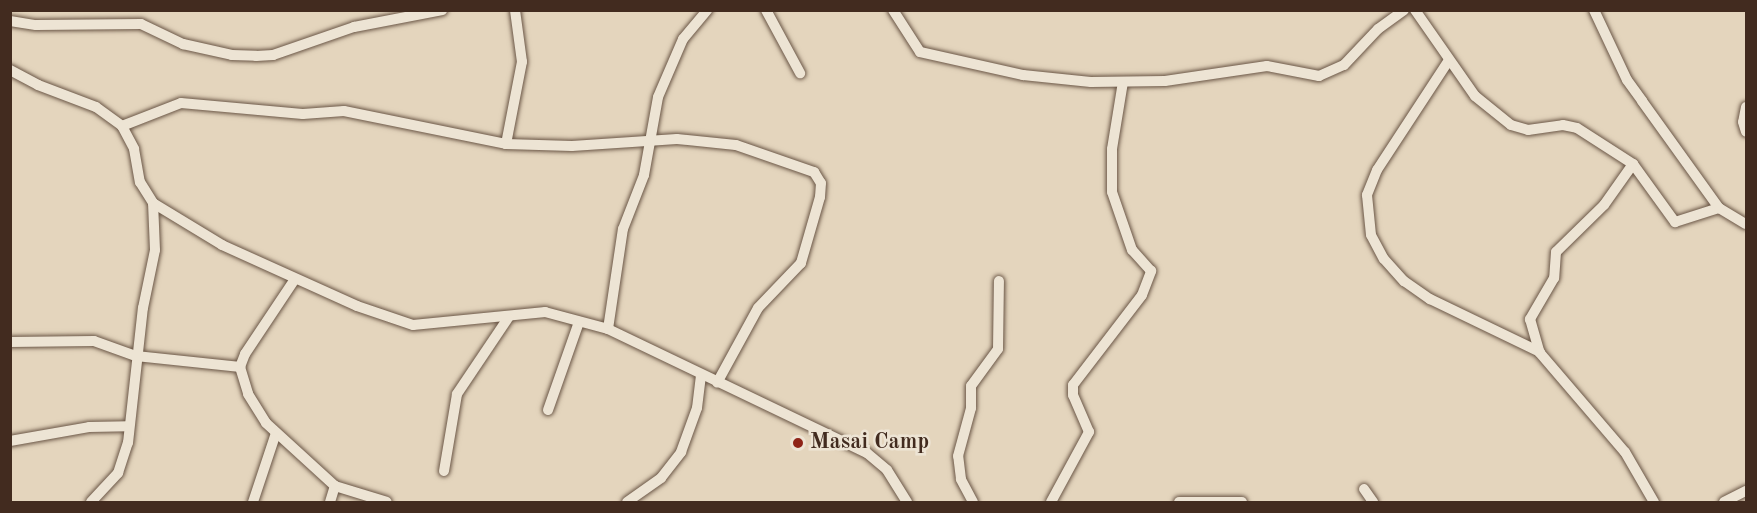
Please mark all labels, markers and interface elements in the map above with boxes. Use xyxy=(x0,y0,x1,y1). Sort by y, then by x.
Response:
place label: Masai Camp xyxy=(810,430,929,456)
marker: Masai Camp xyxy=(791,436,805,450)

